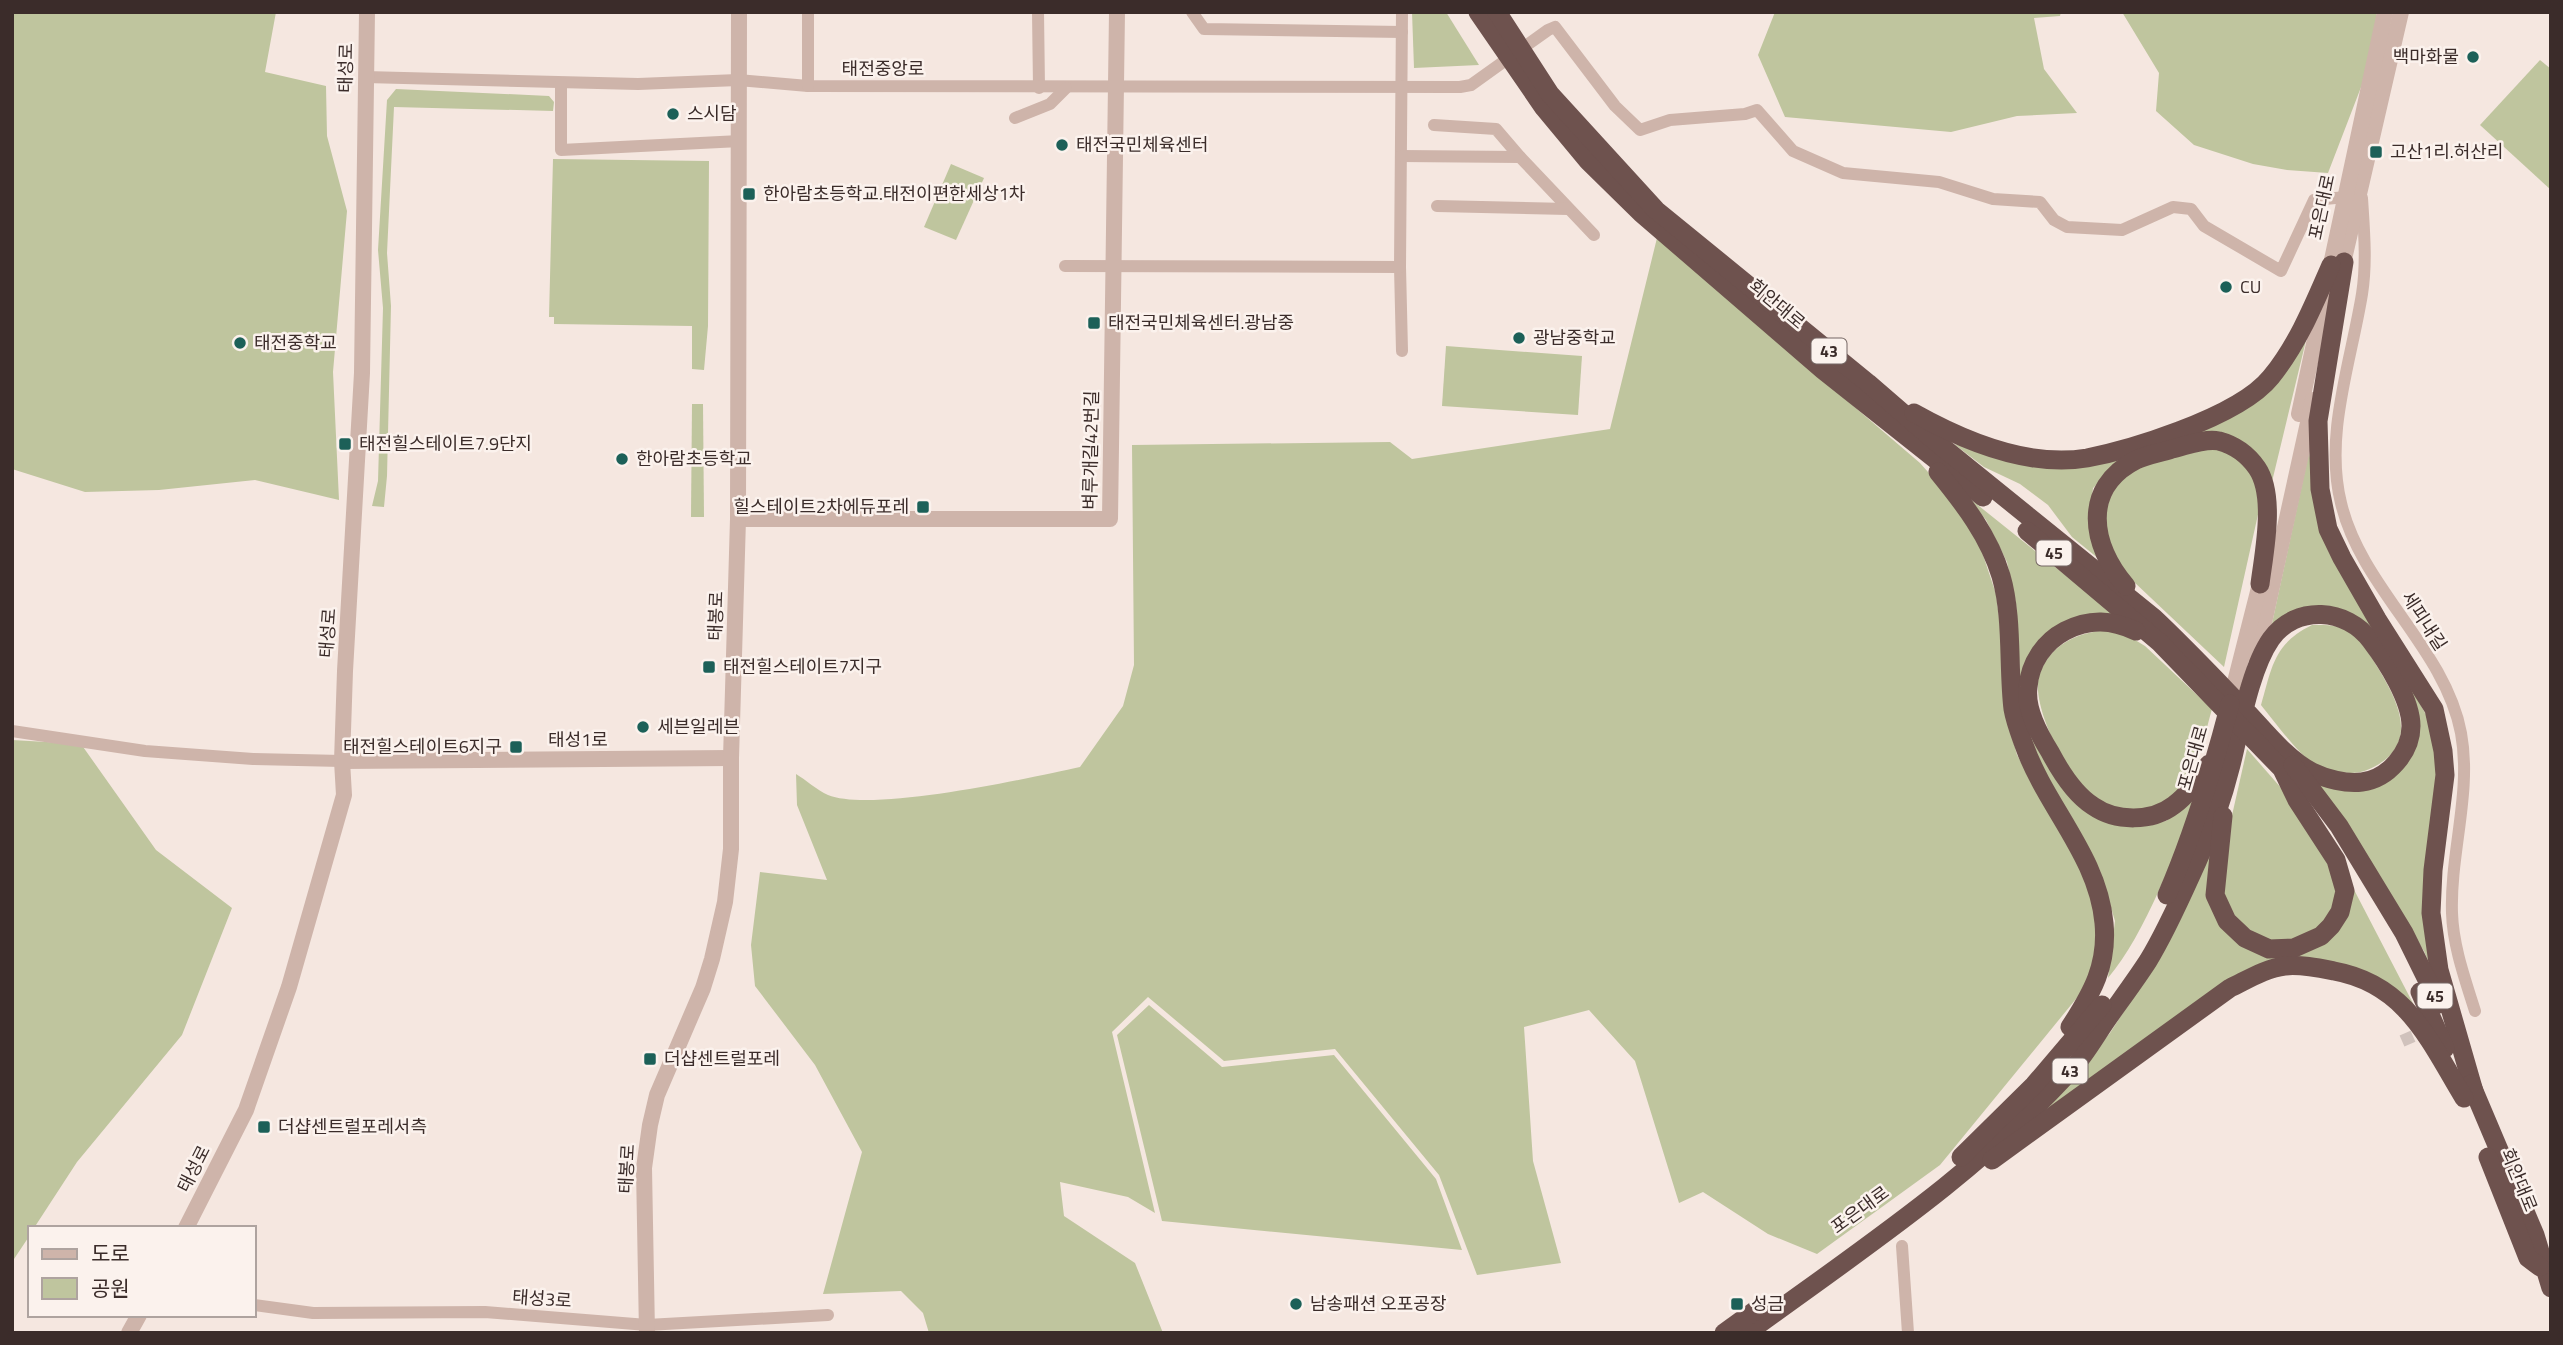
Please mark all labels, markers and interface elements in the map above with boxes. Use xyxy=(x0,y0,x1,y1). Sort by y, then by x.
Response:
street label: 태성로 xyxy=(332,43,359,93)
place label: 백마화물 xyxy=(2393,43,2459,70)
marker: 백마화물 xyxy=(2465,49,2481,65)
street label: 태전중앙로 xyxy=(842,55,924,82)
place label: 스시담 xyxy=(687,100,737,127)
marker: 스시담 xyxy=(665,106,681,122)
place label: 태전국민체육센터 xyxy=(1076,131,1208,158)
marker: 태전국민체육센터 xyxy=(1054,137,1070,153)
place label: 고산1리.허산리 xyxy=(2390,138,2503,165)
marker: 고산1리.허산리 xyxy=(2368,144,2384,160)
street label: 포은대로 xyxy=(2301,172,2342,242)
place label: 한아람초등학교.태전이편한세상1차 xyxy=(763,180,1026,207)
marker: 한아람초등학교.태전이편한세상1차 xyxy=(741,186,757,202)
street label: 회안대로 xyxy=(1743,272,1811,335)
place label: CU xyxy=(2240,273,2261,300)
marker: CU xyxy=(2218,279,2234,295)
place label: 태전국민체육센터.광남중 xyxy=(1108,309,1294,336)
marker: 태전국민체육센터.광남중 xyxy=(1086,315,1102,331)
place label: 광남중학교 xyxy=(1533,324,1616,351)
place label: 태전중학교 xyxy=(254,329,337,356)
marker: 광남중학교 xyxy=(1511,330,1527,346)
marker: 태전중학교 xyxy=(232,335,248,351)
road number: 43 xyxy=(1812,338,1846,364)
street label: 벼루개길42번길 xyxy=(1076,390,1105,510)
place label: 태전힐스테이트7.9단지 xyxy=(359,430,532,457)
marker: 태전힐스테이트7.9단지 xyxy=(337,436,353,452)
place label: 한아람초등학교 xyxy=(636,445,752,472)
marker: 한아람초등학교 xyxy=(614,451,630,467)
place label: 힐스테이트2차에듀포레 xyxy=(733,493,909,520)
marker: 힐스테이트2차에듀포레 xyxy=(915,499,931,515)
road number: 45 xyxy=(2036,540,2072,566)
street label: 세피내길 xyxy=(2395,586,2454,656)
street label: 태봉로 xyxy=(701,591,730,641)
street label: 태성로 xyxy=(312,607,343,659)
place label: 태전힐스테이트7지구 xyxy=(723,653,882,680)
marker: 태전힐스테이트7지구 xyxy=(701,659,717,675)
place label: 세븐일레븐 xyxy=(657,713,740,740)
marker: 세븐일레븐 xyxy=(635,719,651,735)
street label: 포은대로 xyxy=(2170,722,2215,793)
street label: 태성1로 xyxy=(548,726,608,753)
place label: 태전힐스테이트6지구 xyxy=(343,733,502,760)
marker: 태전힐스테이트6지구 xyxy=(508,739,524,755)
road number: 45 xyxy=(2418,984,2452,1008)
place label: 더샵센트럴포레 xyxy=(664,1045,780,1072)
marker: 더샵센트럴포레 xyxy=(642,1051,658,1067)
road number: 43 xyxy=(2052,1058,2088,1084)
place label: 더샵센트럴포레서측 xyxy=(278,1113,427,1140)
marker: 더샵센트럴포레서측 xyxy=(256,1119,272,1135)
street label: 태성로 xyxy=(170,1141,217,1197)
street label: 태봉로 xyxy=(612,1143,641,1194)
street label: 회안대로 xyxy=(2495,1144,2544,1216)
street label: 포은대로 xyxy=(1825,1179,1894,1240)
legend xyxy=(28,1226,256,1317)
text: 도로 xyxy=(91,1237,130,1269)
text: 공원 xyxy=(91,1272,130,1304)
street label: 태성3로 xyxy=(511,1283,573,1314)
place label: 남송패션 오포공장 xyxy=(1310,1290,1446,1317)
place label: 성금 xyxy=(1751,1290,1784,1317)
marker: 남송패션 오포공장 xyxy=(1288,1296,1304,1312)
marker: 성금 xyxy=(1729,1296,1745,1312)

